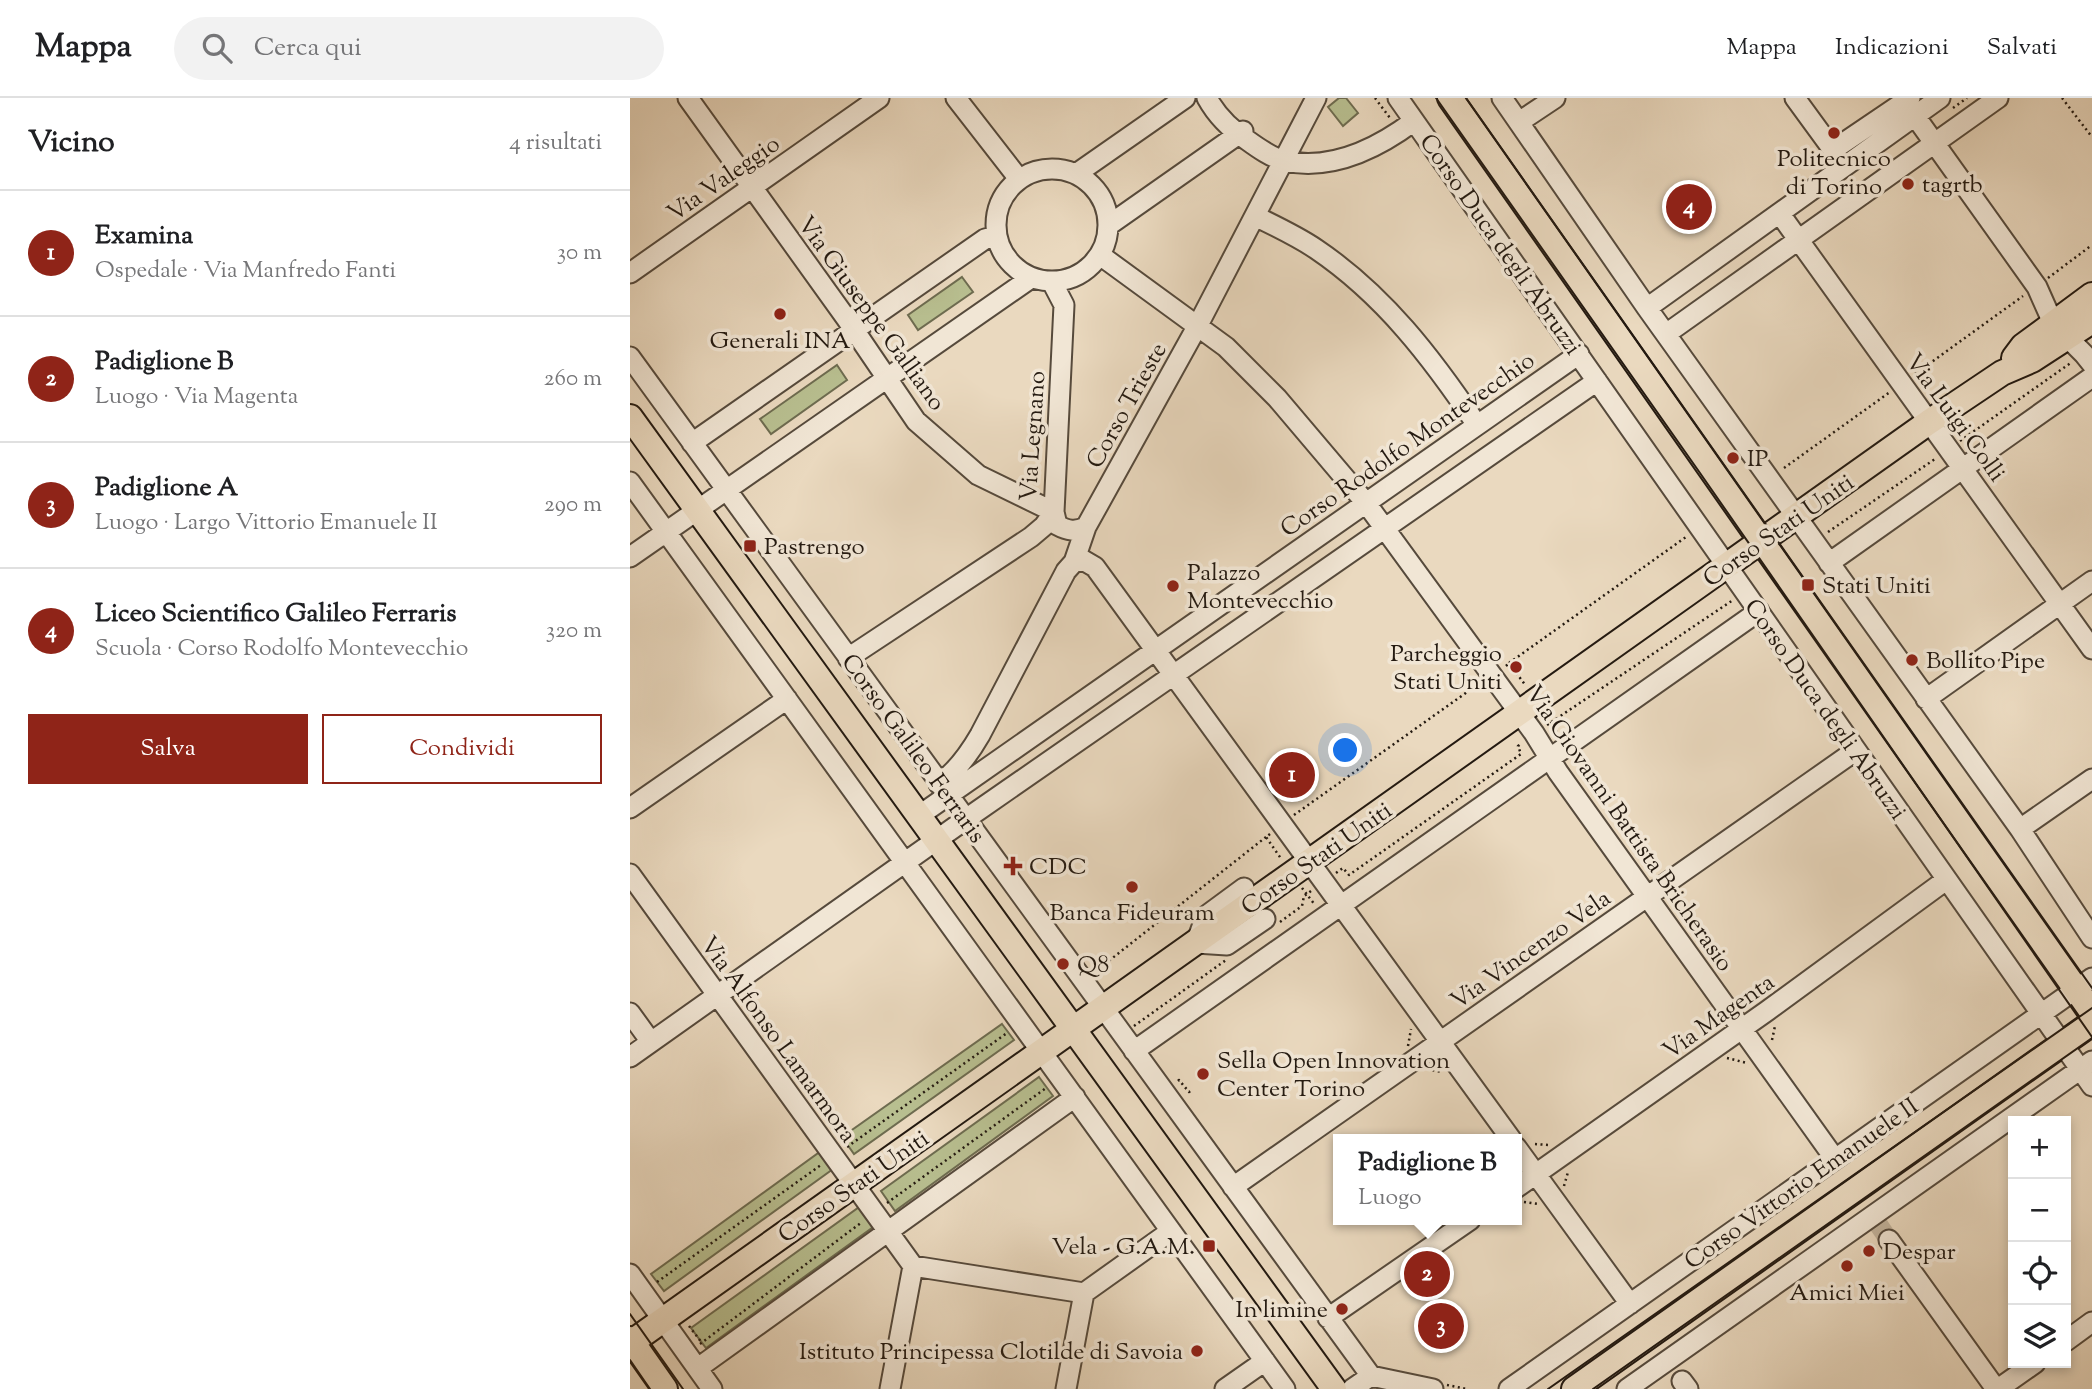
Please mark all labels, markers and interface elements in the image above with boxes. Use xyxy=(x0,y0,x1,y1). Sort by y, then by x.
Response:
search box xyxy=(174,17,664,80)
text: Mappa xyxy=(35,24,132,72)
icon: search xyxy=(198,29,236,67)
text: Cerca qui xyxy=(254,30,362,67)
text: Mappa xyxy=(1727,31,1797,65)
text: Indicazioni xyxy=(1835,31,1949,65)
text: Salvati xyxy=(1987,31,2057,65)
text: Vicino xyxy=(28,122,115,165)
marker: Politecnico di Torino xyxy=(1826,125,1842,141)
text: 4 risultati xyxy=(509,127,602,160)
street label: Via Valeggio xyxy=(661,128,787,231)
street label: Corso Duca degli Abruzzi xyxy=(1410,128,1589,363)
place label: Politecnico di Torino xyxy=(1777,143,1891,205)
place label: tagrtb xyxy=(1922,169,1983,203)
marker: tagrtb xyxy=(1900,176,1916,192)
pin: 4 xyxy=(1666,181,1712,233)
street label: Via Giuseppe Galliano xyxy=(788,210,953,419)
text: Examina xyxy=(95,218,193,255)
text: 1 xyxy=(47,237,55,270)
text: 30 m xyxy=(557,237,602,270)
text: Ospedale · Via Manfredo Fanti xyxy=(95,255,396,288)
marker: Generali INA xyxy=(772,306,788,322)
place label: Generali INA xyxy=(710,325,851,359)
street label: Corso Trieste xyxy=(1079,337,1176,475)
text: Padiglione B xyxy=(95,344,233,381)
street label: Corso Rodolfo Montevecchio xyxy=(1274,345,1542,547)
street label: Via Luigi Colli xyxy=(1896,347,2013,490)
text: 2 xyxy=(46,363,56,396)
text: 260 m xyxy=(544,363,602,396)
street label: Via Legnano xyxy=(1012,370,1056,502)
text: Luogo · Via Magenta xyxy=(95,381,298,414)
place label: IP xyxy=(1747,443,1768,477)
marker: IP xyxy=(1725,450,1741,466)
street label: Corso Stati Uniti xyxy=(1697,467,1862,596)
text: Padiglione A xyxy=(95,470,238,507)
text: 3 xyxy=(46,489,56,522)
text: 290 m xyxy=(544,489,602,522)
text: Luogo · Largo Vittorio Emanuele II xyxy=(95,507,437,540)
place label: Pastrengo xyxy=(764,531,865,565)
marker: Pastrengo xyxy=(742,538,758,554)
place label: Palazzo Montevecchio xyxy=(1187,557,1333,619)
place label: Stati Uniti xyxy=(1822,570,1931,604)
marker: Stati Uniti xyxy=(1800,577,1816,593)
marker: Palazzo Montevecchio xyxy=(1165,578,1181,594)
street label: Corso Duca degli Abruzzi xyxy=(1735,593,1914,828)
text: Liceo Scientifico Galileo Ferraris xyxy=(95,596,457,633)
text: 4 xyxy=(45,615,57,648)
text: 320 m xyxy=(546,615,602,648)
text: Scuola · Corso Rodolfo Montevecchio xyxy=(95,633,468,666)
place label: Parcheggio Stati Uniti xyxy=(1390,638,1502,700)
place label: Bollito Pipe xyxy=(1926,645,2045,679)
street label: Corso Galileo Ferraris xyxy=(832,647,993,851)
marker: Bollito Pipe xyxy=(1904,652,1920,668)
marker: Parcheggio Stati Uniti xyxy=(1508,659,1524,675)
street label: Via Giovanni Battista Bricherasio xyxy=(1516,679,1741,979)
button: Salva xyxy=(28,714,308,784)
button: Condividi xyxy=(322,714,602,784)
your location xyxy=(1328,733,1362,767)
pin: 1 xyxy=(1269,749,1315,801)
street label: Corso Stati Uniti xyxy=(1235,795,1400,924)
place label: CDC xyxy=(1029,851,1087,885)
marker: CDC xyxy=(1003,856,1023,876)
marker: Banca Fideuram xyxy=(1124,879,1140,895)
street label: Via Vincenzo Vela xyxy=(1444,883,1618,1019)
place label: Banca Fideuram xyxy=(1049,897,1215,931)
street label: Via Alfonso Lamarmora xyxy=(691,930,864,1150)
place label: Q8 xyxy=(1077,949,1109,983)
marker: Q8 xyxy=(1055,956,1071,972)
street label: Via Magenta xyxy=(1656,967,1782,1069)
place label: Sella Open Innovation Center Torino xyxy=(1217,1045,1450,1107)
marker: Sella Open Innovation Center Torino xyxy=(1195,1066,1211,1082)
street label: Corso Vittorio Emanuele II xyxy=(1678,1091,1926,1279)
map controls xyxy=(2008,1116,2071,1368)
button: + xyxy=(2008,1116,2071,1179)
street label: Corso Stati Uniti xyxy=(772,1123,937,1252)
popup xyxy=(1333,1134,1522,1225)
text: Padiglione B xyxy=(1358,1145,1497,1182)
button: − xyxy=(2008,1179,2071,1242)
text: Luogo xyxy=(1358,1182,1422,1215)
place label: Vela - G.A.M. xyxy=(1051,1231,1195,1265)
place label: Despar xyxy=(1883,1236,1956,1270)
marker: Vela - G.A.M. xyxy=(1201,1238,1217,1254)
button: locate xyxy=(2008,1242,2071,1305)
marker: Despar xyxy=(1861,1243,1877,1259)
pin: 2 xyxy=(1404,1248,1450,1300)
marker: Amici Miei xyxy=(1839,1258,1855,1274)
place label: Amici Miei xyxy=(1789,1277,1905,1311)
place label: In limine xyxy=(1236,1294,1328,1328)
pin: 3 xyxy=(1418,1300,1464,1352)
marker: In limine xyxy=(1334,1301,1350,1317)
button: layers xyxy=(2008,1305,2071,1368)
place label: Istituto Principessa Clotilde di Savoia xyxy=(799,1336,1183,1370)
marker: Istituto Principessa Clotilde di Savoia xyxy=(1189,1343,1205,1359)

